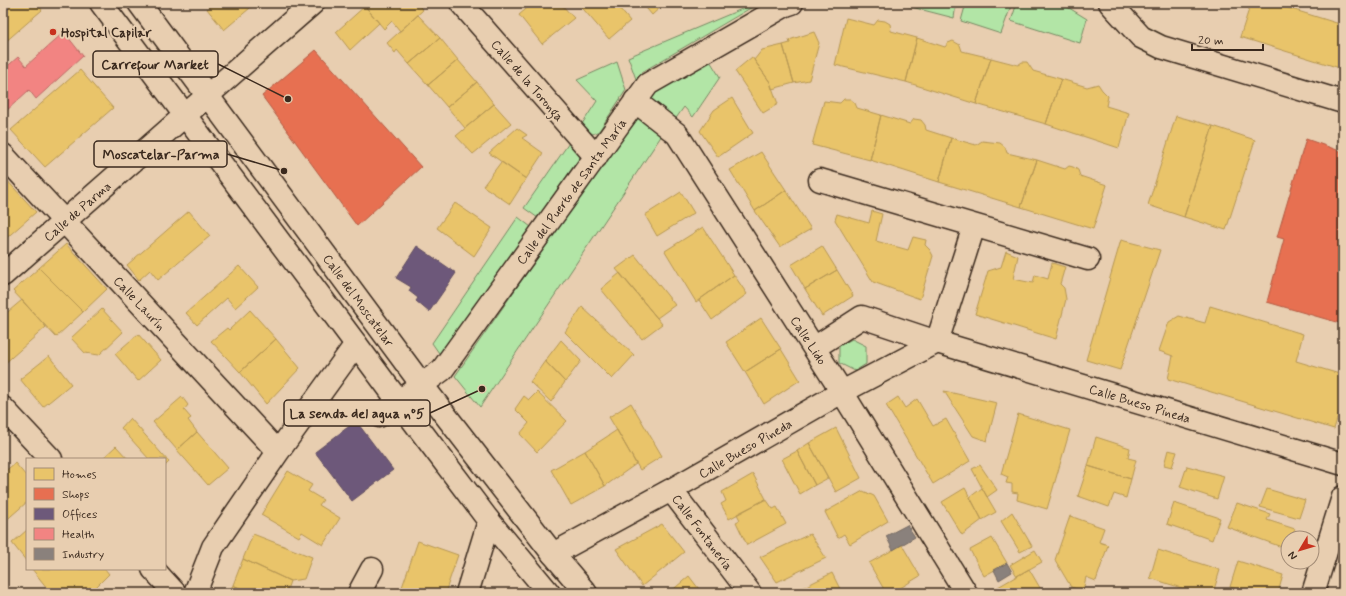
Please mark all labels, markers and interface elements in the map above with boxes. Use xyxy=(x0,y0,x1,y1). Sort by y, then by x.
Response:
place label: Hospital Capilar xyxy=(61,25,152,42)
scale bar xyxy=(1192,26,1263,52)
marker: Hospital Capilar xyxy=(48,27,58,37)
text: 20 m xyxy=(1198,33,1224,49)
street label: Calle de la Toronga xyxy=(485,37,567,127)
callout: Carrefour Market xyxy=(93,51,218,77)
text: Carrefour Market xyxy=(101,56,210,76)
street label: Calle del Puerto de Santa María xyxy=(513,115,631,268)
callout: Moscatelar-Parma xyxy=(94,141,227,167)
text: Moscatelar-Parma xyxy=(102,146,220,164)
street label: Calle de Parma xyxy=(41,178,115,246)
street label: Calle del Moscatelar xyxy=(318,251,398,351)
street label: Calle Laurín xyxy=(109,273,169,335)
street label: Calle Lido xyxy=(786,313,830,369)
street label: Calle Bueso Pineda xyxy=(1087,381,1192,428)
callout: La senda del agua nº5 xyxy=(284,400,430,426)
text: La senda del agua nº5 xyxy=(290,405,425,424)
street label: Calle Bueso Pineda xyxy=(696,416,796,483)
legend xyxy=(26,458,166,570)
text: Homes xyxy=(62,467,97,483)
text: Shops xyxy=(62,487,89,503)
street label: Calle Fontanería xyxy=(668,491,736,575)
text: Offices xyxy=(62,507,97,523)
text: Health xyxy=(62,527,94,543)
north arrow xyxy=(1280,530,1320,570)
text: Industry xyxy=(62,547,104,563)
text: N xyxy=(1285,548,1301,563)

